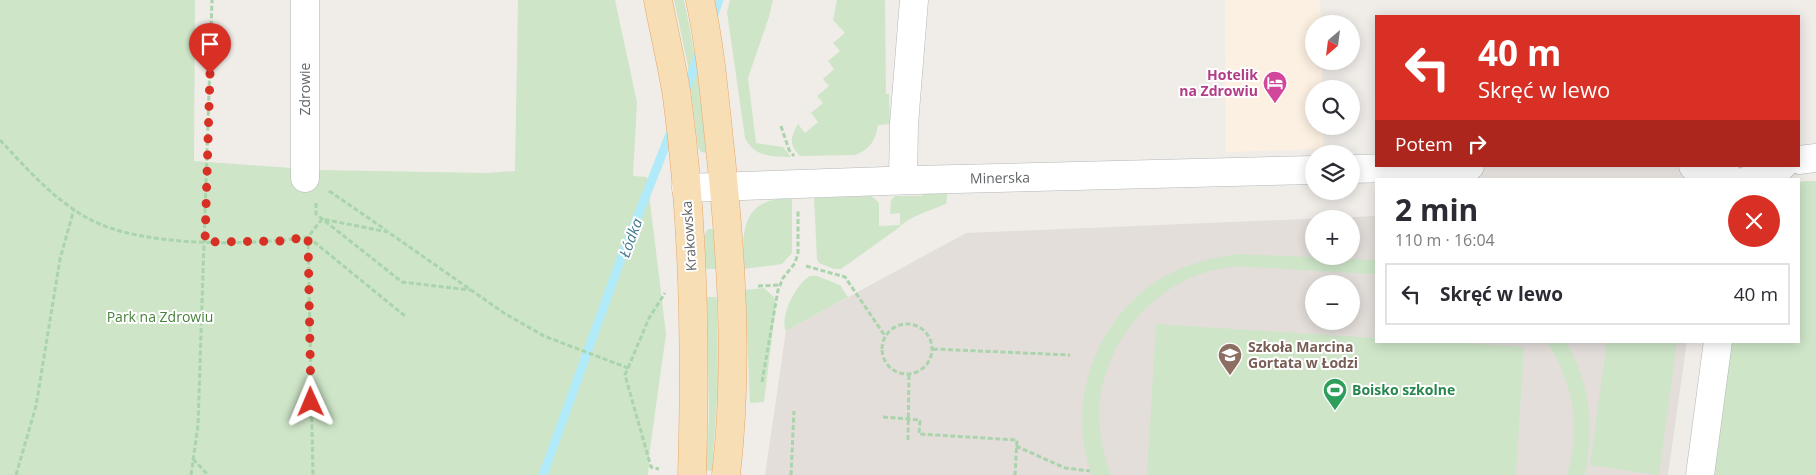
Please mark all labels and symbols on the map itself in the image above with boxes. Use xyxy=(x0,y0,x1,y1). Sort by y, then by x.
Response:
north arrow xyxy=(1305,15,1360,70)
pin xyxy=(189,23,231,74)
street label: Zdrowie xyxy=(295,62,314,115)
place label: Hotelik na Zdrowiu xyxy=(1179,65,1258,100)
hotel icon: Hotelik na Zdrowiu xyxy=(1262,70,1288,104)
street label: Minerska xyxy=(970,167,1030,188)
street label: Krakowska xyxy=(677,200,700,272)
water label: Łódka xyxy=(614,215,646,260)
park label: Park na Zdrowiu xyxy=(107,307,213,326)
place label: Szkoła Marcina Gortata w Łodzi xyxy=(1248,337,1358,372)
school or university icon: Szkoła Marcina Gortata w Łodzi xyxy=(1217,342,1243,376)
position arrow xyxy=(284,375,336,427)
sports icon: Boisko szkolne xyxy=(1322,377,1348,411)
place label: Boisko szkolne xyxy=(1352,380,1455,399)

